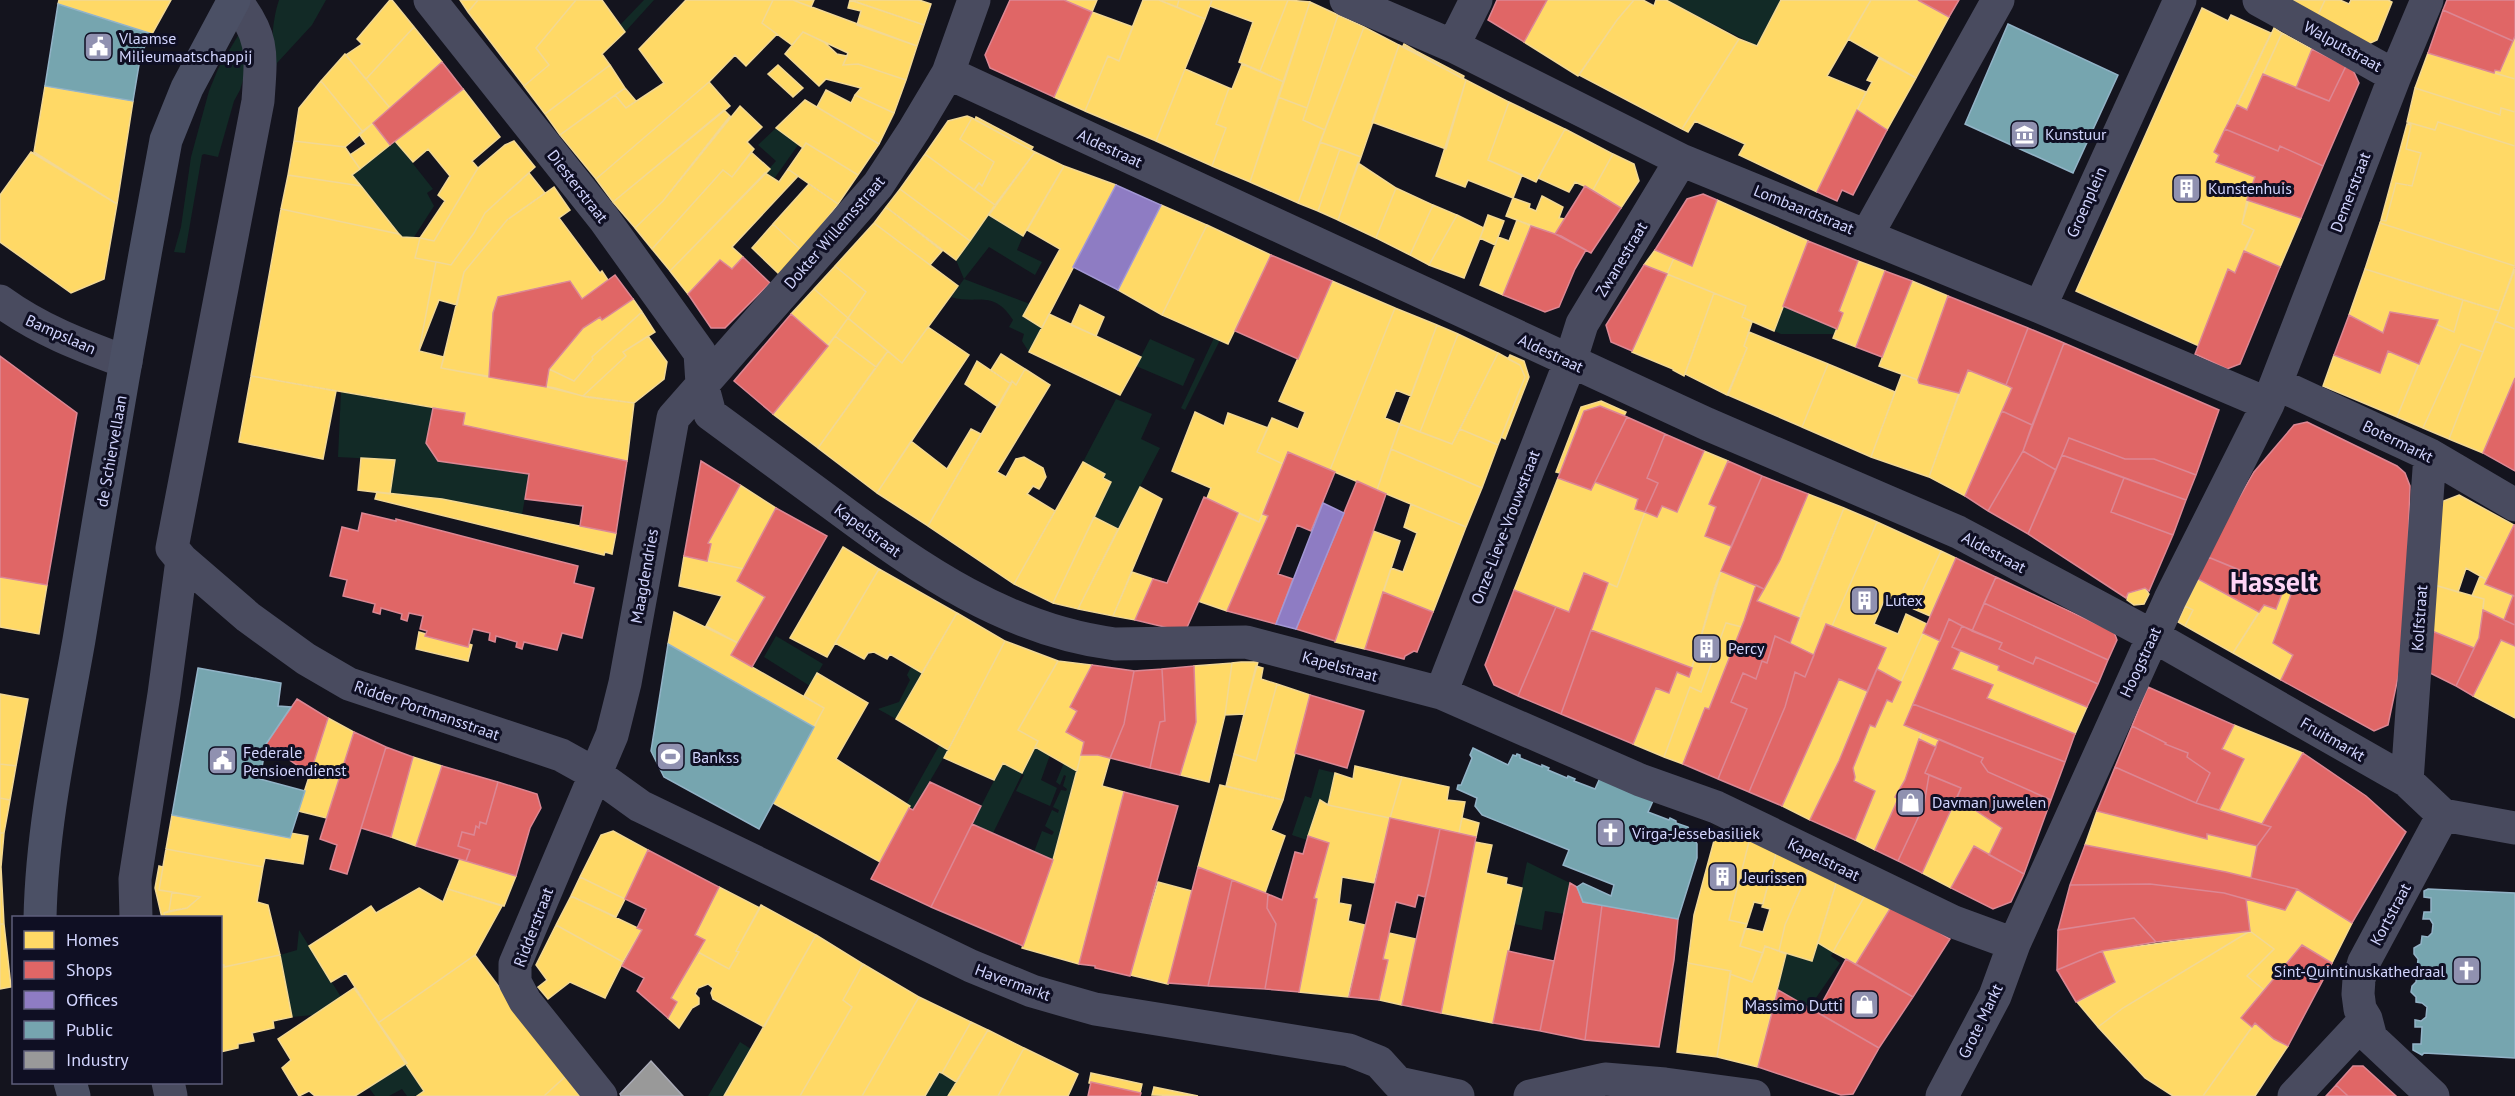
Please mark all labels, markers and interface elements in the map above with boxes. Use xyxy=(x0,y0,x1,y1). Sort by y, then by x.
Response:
street label: Walputstraat xyxy=(2300,16,2386,76)
place label: Vlaamse Milieumaatschappij xyxy=(118,28,252,66)
public building icon: Vlaamse Milieumaatschappij xyxy=(82,31,114,63)
museum icon: Kunstuur xyxy=(2008,118,2040,150)
street label: Aldestraat xyxy=(1074,124,1146,172)
place label: Kunstuur xyxy=(2045,124,2107,144)
street label: Diesterstraat xyxy=(543,145,613,227)
street label: Demerstraat xyxy=(2326,149,2375,235)
street label: Groenplein xyxy=(2062,164,2110,240)
street label: Dokter Willemsstraat xyxy=(780,171,889,293)
building icon: Kunstenhuis xyxy=(2171,172,2203,204)
place label: Kunstenhuis xyxy=(2208,178,2292,198)
street label: Lombaardstraat xyxy=(1751,180,1858,238)
street label: Zwanestraat xyxy=(1591,217,1651,300)
street label: Bampslaan xyxy=(23,310,99,358)
street label: Aldestraat xyxy=(1515,329,1587,377)
street label: de Schiervellaan xyxy=(91,394,131,508)
street label: Botermarkt xyxy=(2359,415,2437,467)
street label: Onze-Lieve-Vrouwstraat xyxy=(1466,447,1544,607)
street label: Kapelstraat xyxy=(831,499,906,561)
street label: Maagdendries xyxy=(626,527,662,625)
street label: Aldestraat xyxy=(1959,527,2030,577)
district label: Hasselt xyxy=(2230,563,2318,600)
building icon: Lutex xyxy=(1848,584,1880,616)
street label: Kolfstraat xyxy=(2407,584,2431,652)
place label: Lutex xyxy=(1885,590,1923,610)
street label: Hoogstraat xyxy=(2115,623,2165,700)
building icon: Percy xyxy=(1691,632,1723,664)
place label: Percy xyxy=(1728,638,1765,658)
street label: Kapelstraat xyxy=(1300,646,1381,686)
street label: Ridder Portmansstraat xyxy=(352,676,503,744)
street label: Fruitmarkt xyxy=(2297,712,2369,766)
sports icon: Bankss xyxy=(655,741,687,773)
place label: Federale Pensioendienst xyxy=(243,742,347,780)
public building icon: Federale Pensioendienst xyxy=(206,745,238,777)
place label: Bankss xyxy=(692,747,739,767)
shop icon: Davman juwelen xyxy=(1895,786,1927,818)
place label: Davman juwelen xyxy=(1932,792,2046,812)
church icon: Virga-Jessebasiliek xyxy=(1595,817,1627,849)
place label: Virga-Jessebasiliek xyxy=(1631,823,1760,843)
street label: Kapelstraat xyxy=(1785,833,1864,885)
building icon: Jeurissen xyxy=(1706,861,1738,893)
place label: Jeurissen xyxy=(1742,867,1805,887)
street label: Kortstraat xyxy=(2365,879,2415,949)
street label: Ridderstraat xyxy=(509,884,557,970)
legend xyxy=(12,916,222,1084)
text: Homes xyxy=(66,928,119,951)
church icon: Sint-Quintinuskathedraal xyxy=(2450,955,2482,987)
text: Shops xyxy=(66,958,112,981)
street label: Havermarkt xyxy=(972,959,1054,1005)
place label: Sint-Quintinuskathedraal xyxy=(2274,961,2445,981)
street label: Grote Markt xyxy=(1953,980,2007,1062)
text: Offices xyxy=(66,988,118,1011)
shop icon: Massimo Dutti xyxy=(1848,989,1880,1021)
place label: Massimo Dutti xyxy=(1745,995,1843,1015)
text: Public xyxy=(66,1018,113,1041)
text: Industry xyxy=(66,1048,129,1071)

